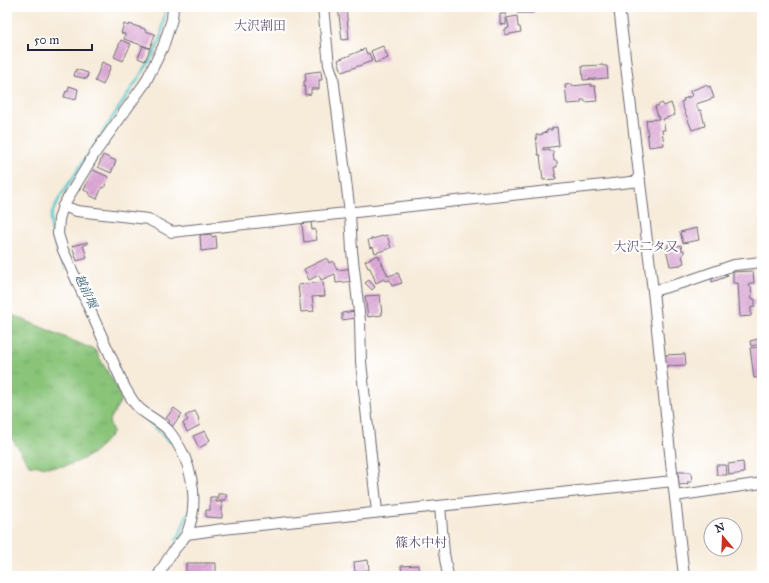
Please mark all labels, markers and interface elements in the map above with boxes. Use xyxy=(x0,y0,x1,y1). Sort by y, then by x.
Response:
district label: 大沢割田 xyxy=(234,18,286,34)
scale bar xyxy=(28,26,92,52)
text: 50 m xyxy=(34,33,59,47)
district label: 大沢二タ又 xyxy=(613,239,679,255)
water label: 越前堰 xyxy=(72,272,101,312)
north arrow xyxy=(703,517,743,557)
text: N xyxy=(713,520,727,536)
district label: 篠木中村 xyxy=(395,535,447,551)

